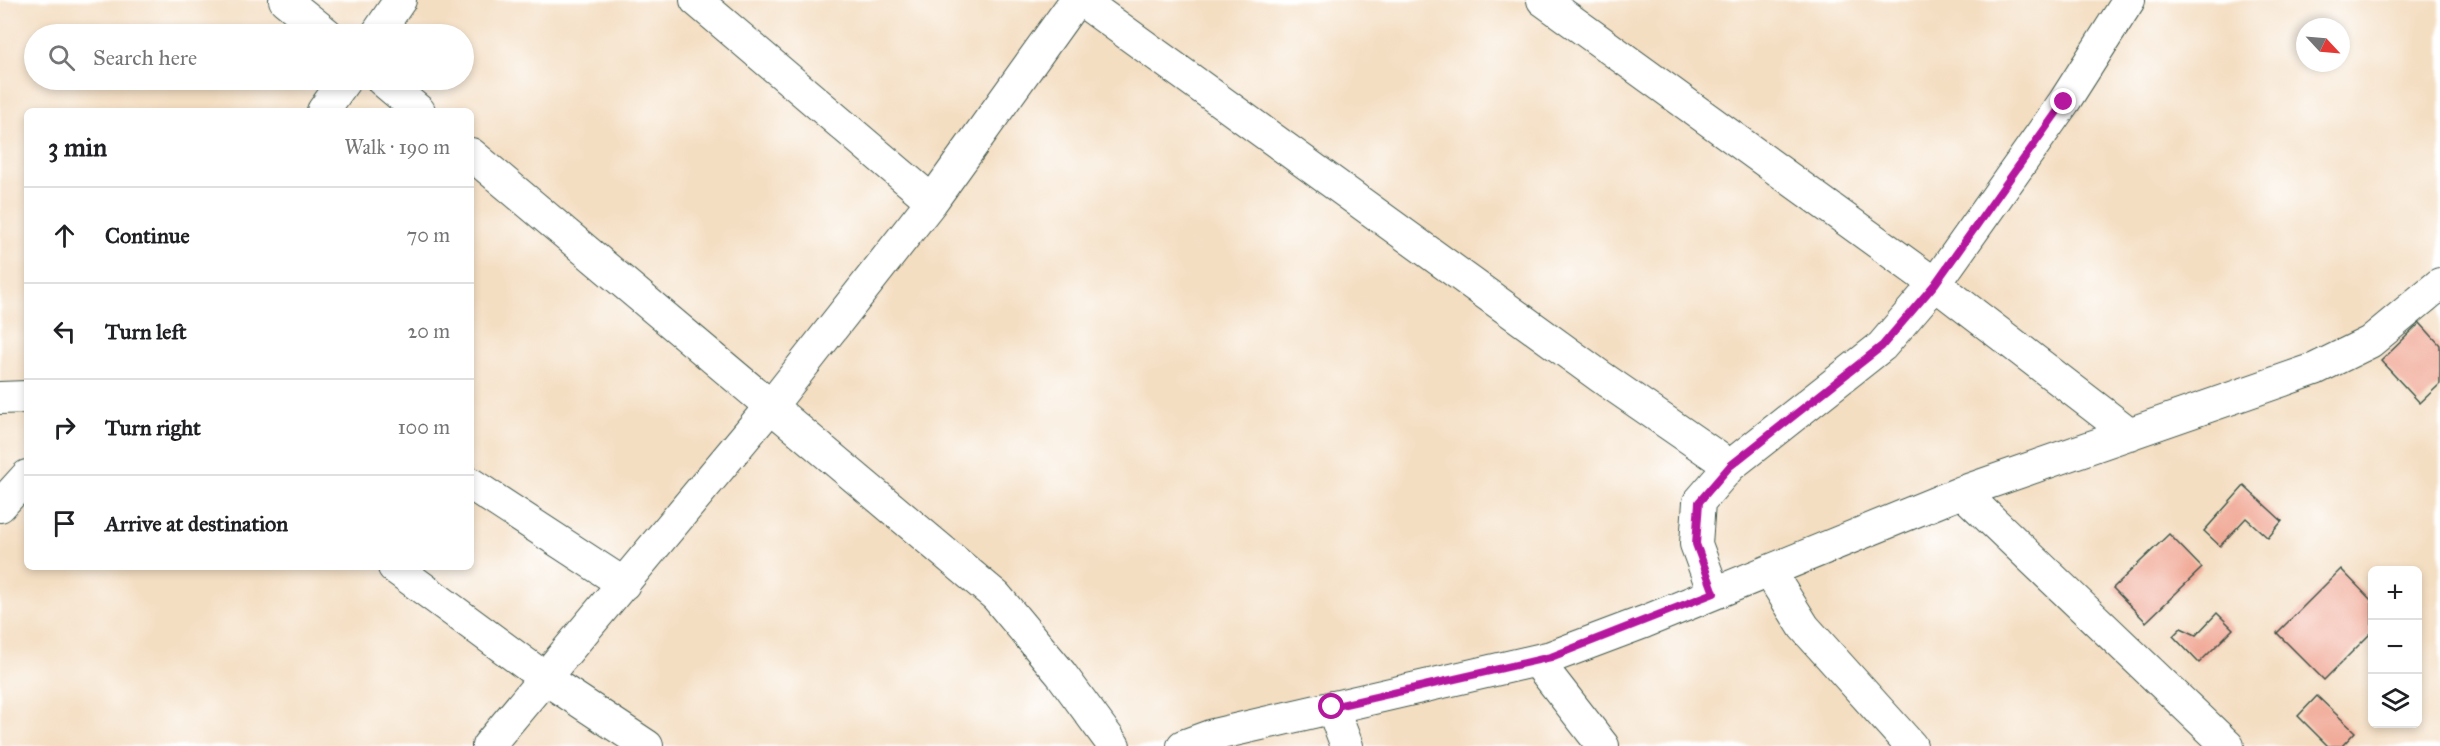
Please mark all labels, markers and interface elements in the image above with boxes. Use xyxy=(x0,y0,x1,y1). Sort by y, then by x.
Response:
north arrow xyxy=(2296,18,2350,72)
search box xyxy=(24,24,474,90)
icon: search xyxy=(45,41,78,74)
text: Search here xyxy=(93,44,197,71)
route end xyxy=(2050,88,2076,114)
text: 3 min xyxy=(48,131,107,163)
text: Walk · 190 m xyxy=(345,135,450,159)
icon: ahead xyxy=(48,219,81,252)
text: Continue xyxy=(105,222,190,249)
text: 70 m xyxy=(407,223,450,247)
icon: left xyxy=(48,315,81,348)
text: Turn left xyxy=(105,318,187,345)
text: 20 m xyxy=(407,319,450,343)
icon: right xyxy=(48,411,81,444)
text: Turn right xyxy=(105,414,201,441)
text: 100 m xyxy=(398,415,450,439)
icon: arrive xyxy=(48,507,81,540)
text: Arrive at destination xyxy=(105,510,288,537)
map controls xyxy=(2368,566,2422,728)
button: + xyxy=(2368,566,2422,620)
button: − xyxy=(2368,620,2422,674)
button: layers xyxy=(2368,674,2422,728)
route start xyxy=(1318,693,1344,719)

